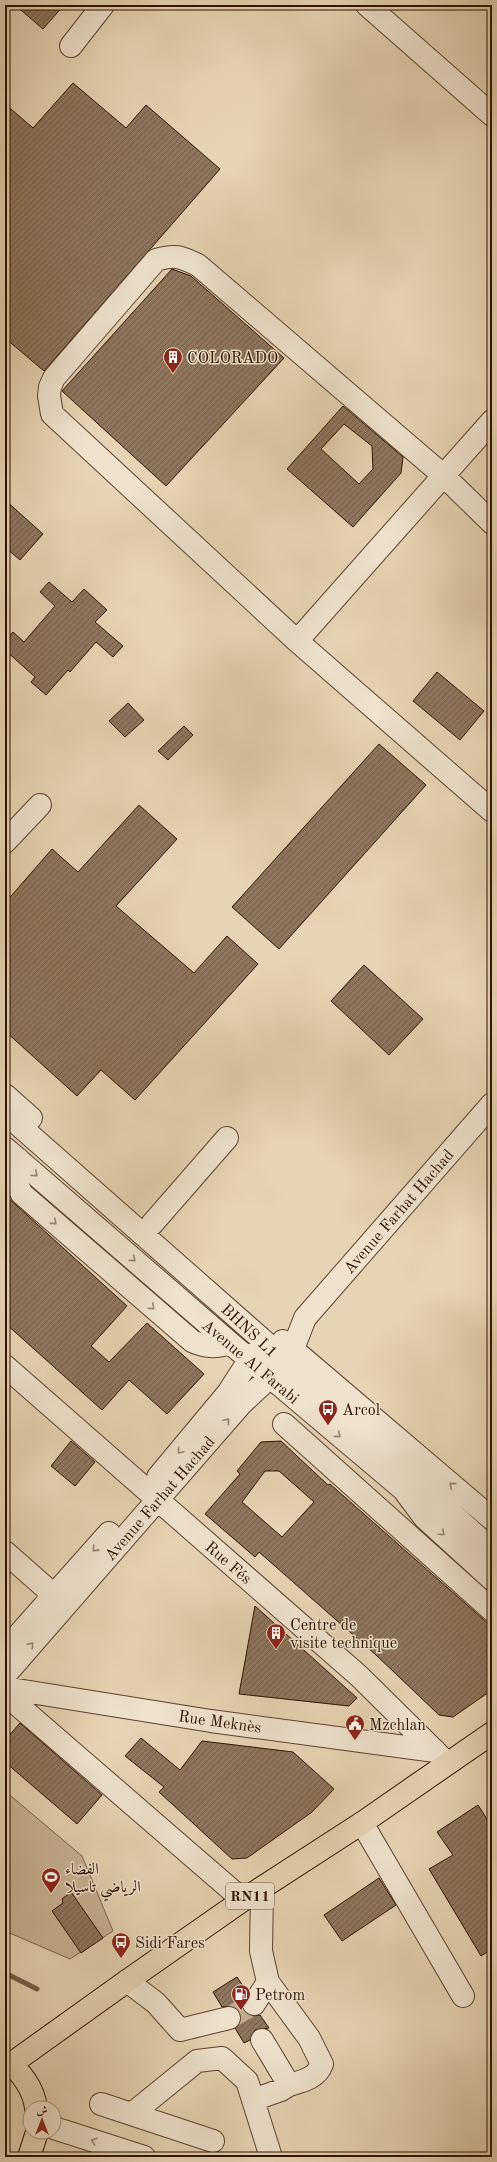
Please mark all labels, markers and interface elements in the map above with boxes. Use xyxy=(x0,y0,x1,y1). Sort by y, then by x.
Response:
building icon: COLORADO xyxy=(162,346,184,374)
place label: COLORADO xyxy=(187,351,278,367)
street label: Avenue Farhat Hachad xyxy=(341,1147,458,1277)
one-way arrow xyxy=(30,1169,37,1176)
one-way arrow xyxy=(49,1217,57,1224)
one-way arrow xyxy=(128,1255,135,1262)
one-way arrow xyxy=(147,1302,155,1309)
street label: BHNS L1 xyxy=(217,1302,280,1361)
street label: Avenue Al Farabi xyxy=(198,1318,301,1408)
bus stop icon: Arcol xyxy=(317,1398,339,1426)
place label: Arcol xyxy=(342,1403,380,1419)
one-way arrow xyxy=(222,1418,229,1426)
one-way arrow xyxy=(333,1430,340,1437)
street label: Avenue Farhat Hachad xyxy=(102,1434,219,1564)
one-way arrow xyxy=(177,1446,184,1453)
one-way arrow xyxy=(449,1483,456,1490)
one-way arrow xyxy=(437,1528,445,1536)
street label: Rue Fés xyxy=(201,1539,254,1588)
one-way arrow xyxy=(92,1544,99,1551)
place label: Centre de visite technique xyxy=(290,1618,397,1652)
building icon: Centre de visite technique xyxy=(265,1622,287,1650)
one-way arrow xyxy=(26,1642,33,1650)
street label: Rue Meknès xyxy=(177,1709,262,1737)
public building icon: Mzchlan xyxy=(344,1713,366,1741)
place label: Mzchlan xyxy=(369,1718,426,1734)
place label: الفضاء الرياضي تاسيلا xyxy=(65,1862,141,1902)
sports icon: الفضاء الرياضي تاسيلا xyxy=(40,1866,62,1894)
road number: RN11 xyxy=(226,1883,274,1909)
bus stop icon: Sidi Fares xyxy=(110,1931,132,1959)
place label: Sidi Fares xyxy=(135,1936,205,1952)
fuel station icon: Petrom xyxy=(230,1983,252,2011)
place label: Petrom xyxy=(255,1988,306,2004)
north arrow xyxy=(22,2100,62,2140)
text: ش xyxy=(37,2106,48,2117)
one-way arrow xyxy=(90,2137,97,2146)

